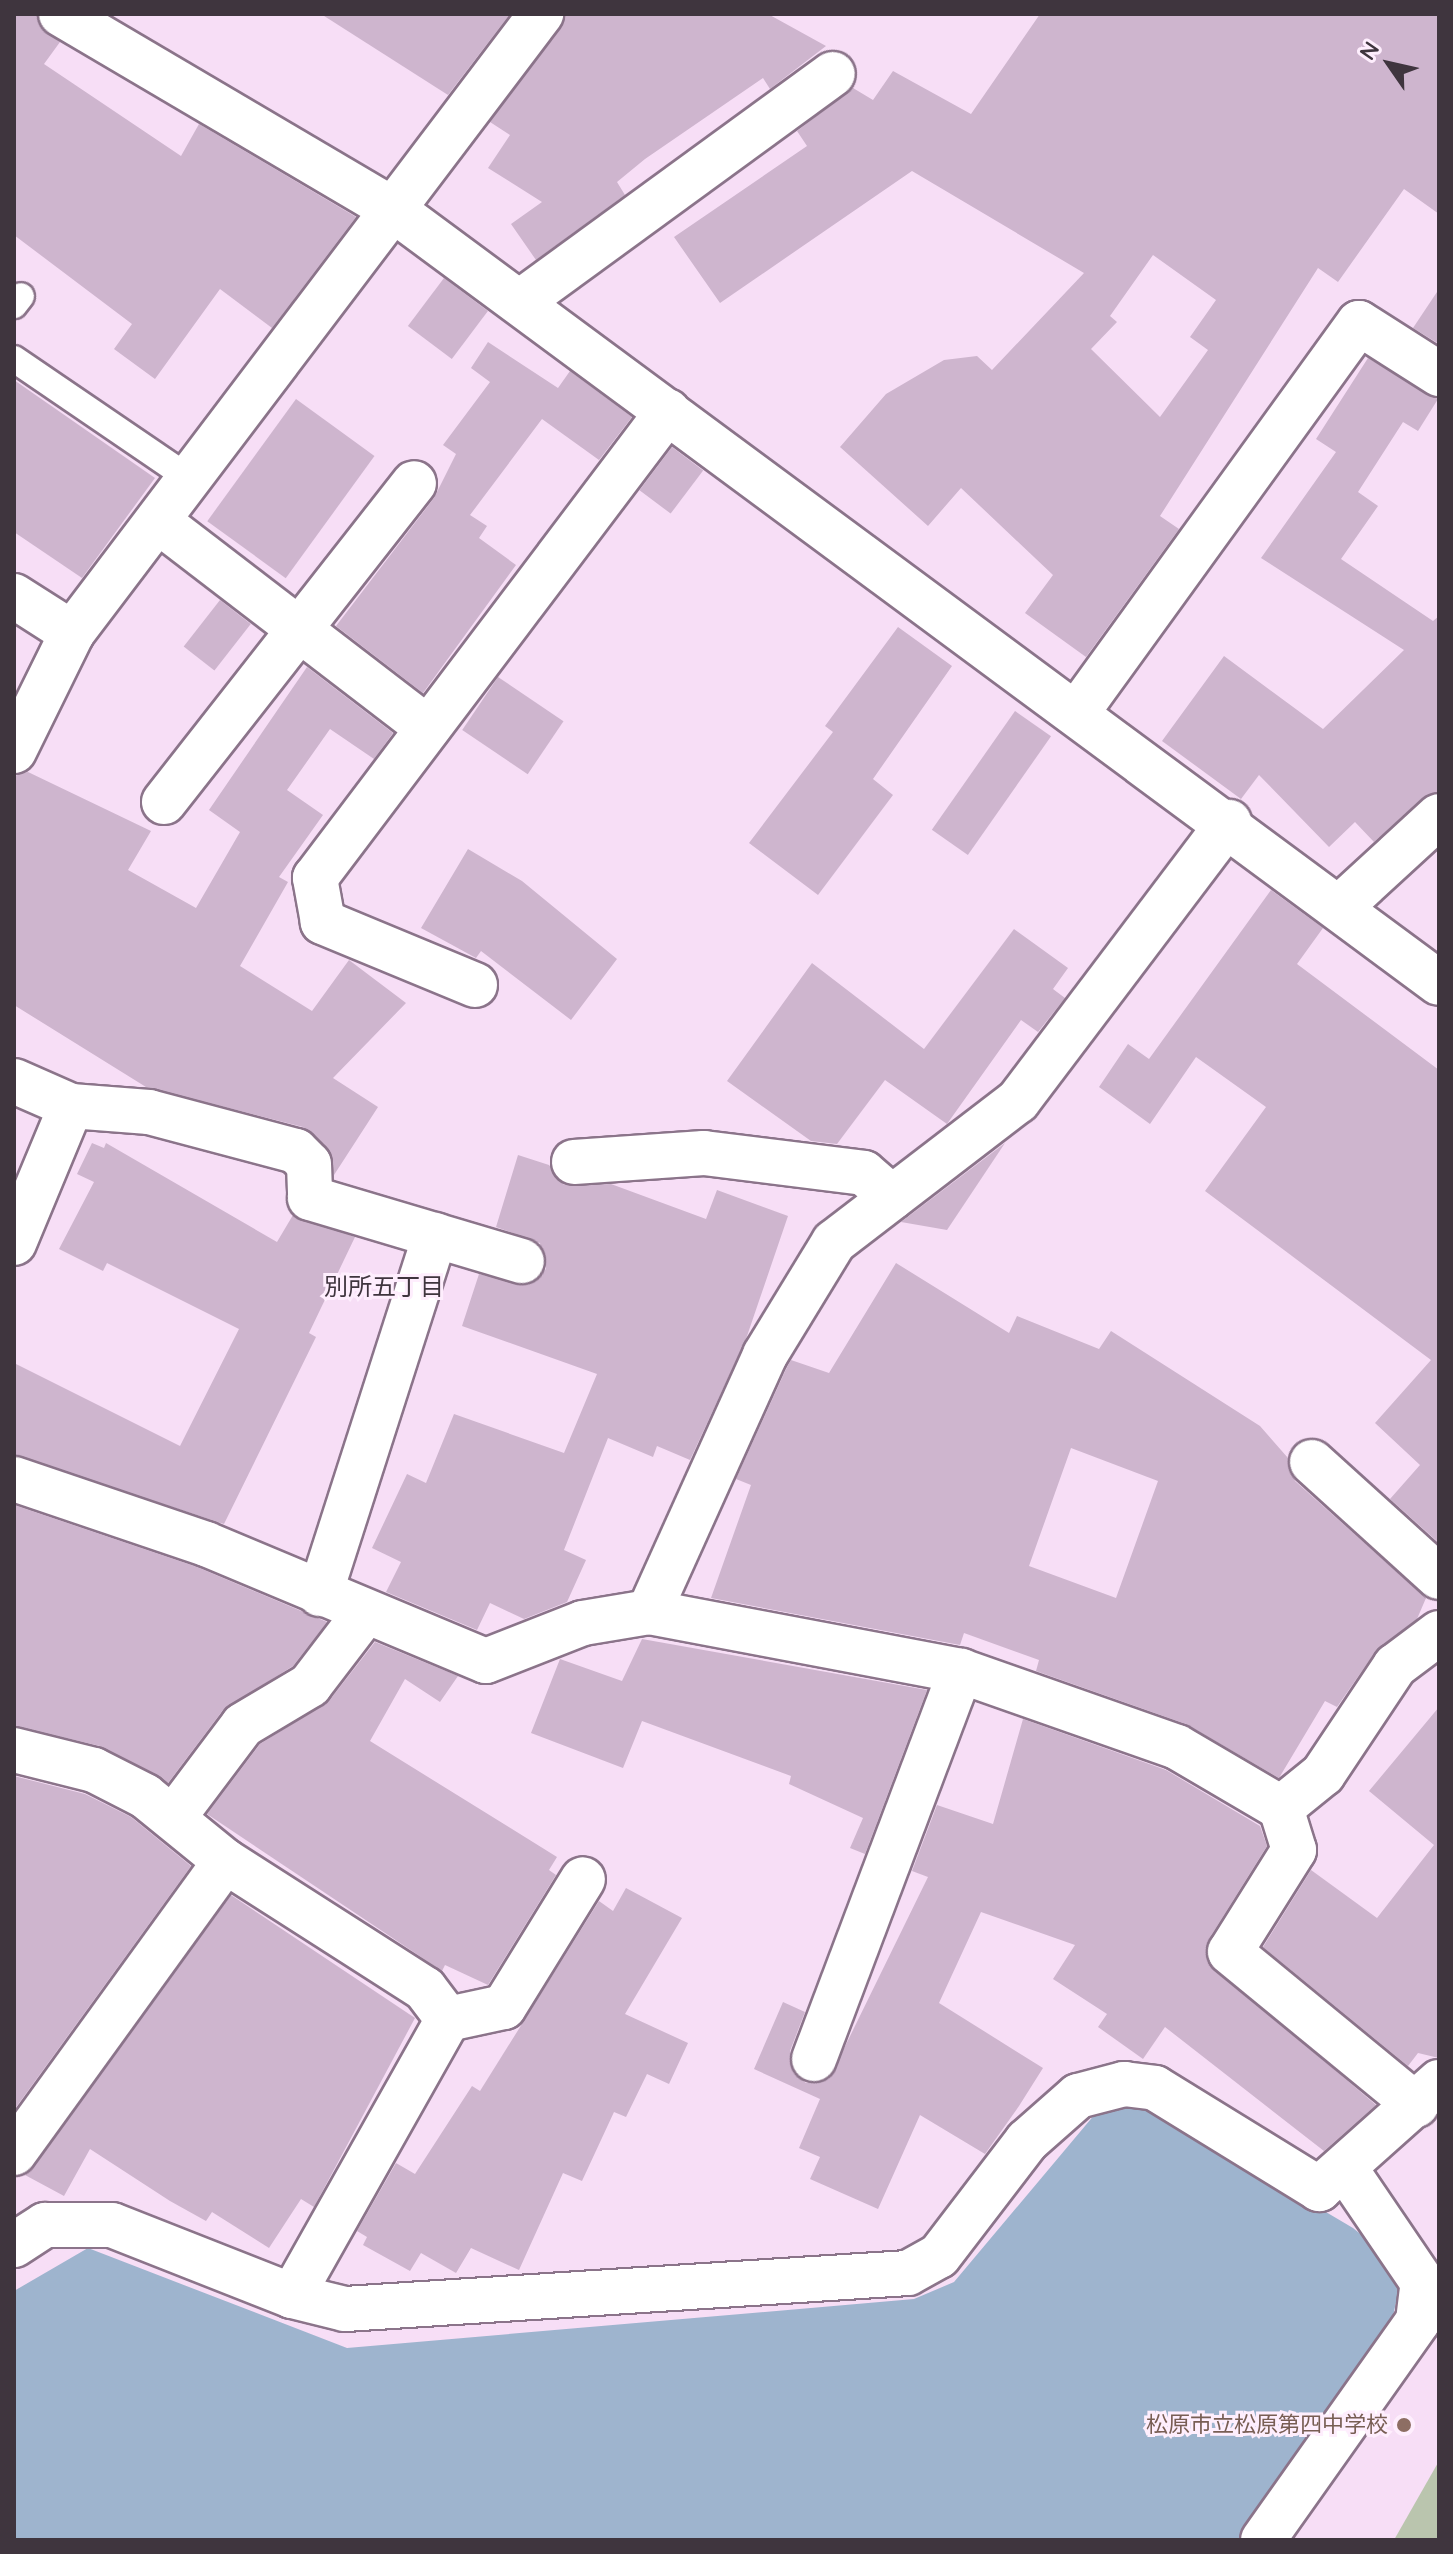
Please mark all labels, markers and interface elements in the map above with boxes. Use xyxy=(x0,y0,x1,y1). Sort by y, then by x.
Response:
north arrow xyxy=(1349,24,1429,104)
text: N xyxy=(1353,36,1385,65)
district label: 別所五丁目 xyxy=(324,1273,444,1301)
place label: 松原市立松原第四中学校 xyxy=(1146,2412,1388,2438)
marker: 松原市立松原第四中学校 xyxy=(1395,2416,1413,2434)

